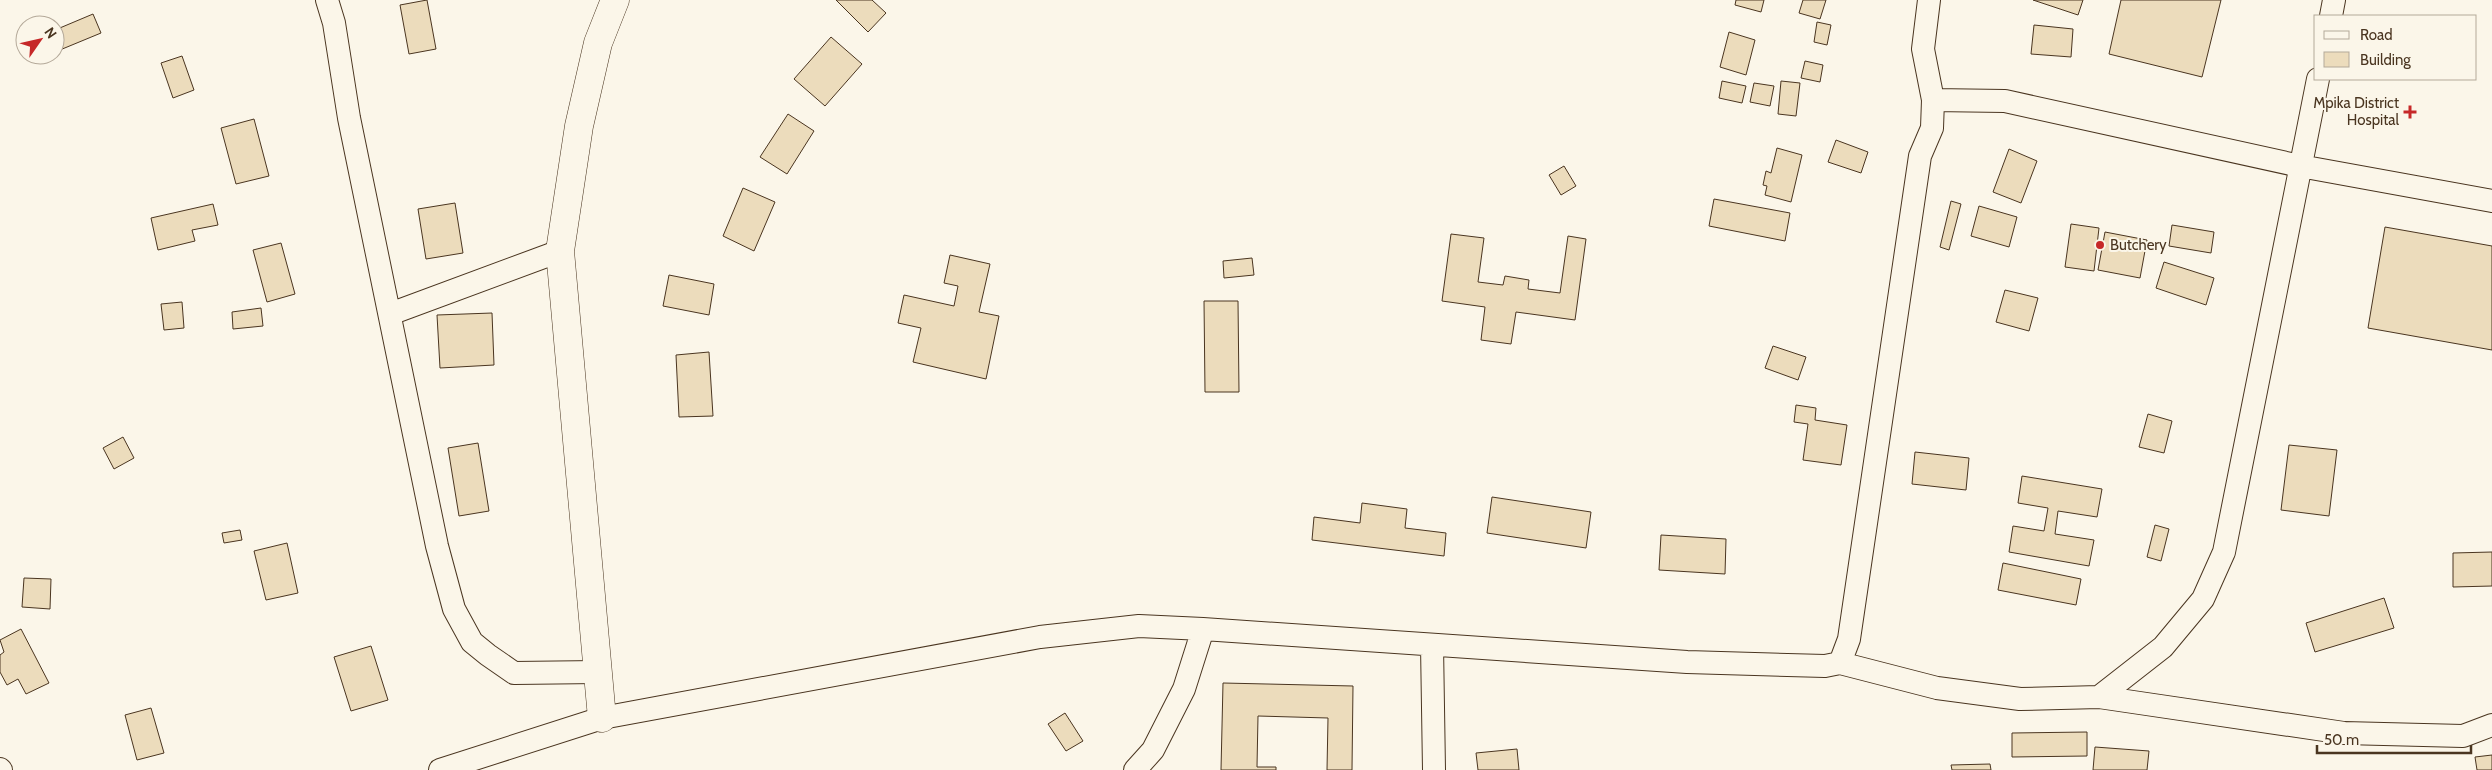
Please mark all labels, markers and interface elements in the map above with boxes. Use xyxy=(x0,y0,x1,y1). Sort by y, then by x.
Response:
north arrow xyxy=(15,15,65,65)
legend xyxy=(2314,15,2477,80)
text: N xyxy=(41,24,61,42)
text: Road xyxy=(2360,26,2393,44)
text: Building xyxy=(2360,51,2411,69)
place label: Mpika District Hospital xyxy=(2313,94,2399,129)
marker: Mpika District Hospital xyxy=(2403,105,2417,119)
place label: Butchery xyxy=(2110,236,2167,254)
marker: Butchery xyxy=(2094,239,2106,251)
scale bar xyxy=(2317,722,2471,754)
text: 50 m xyxy=(2324,731,2359,749)

